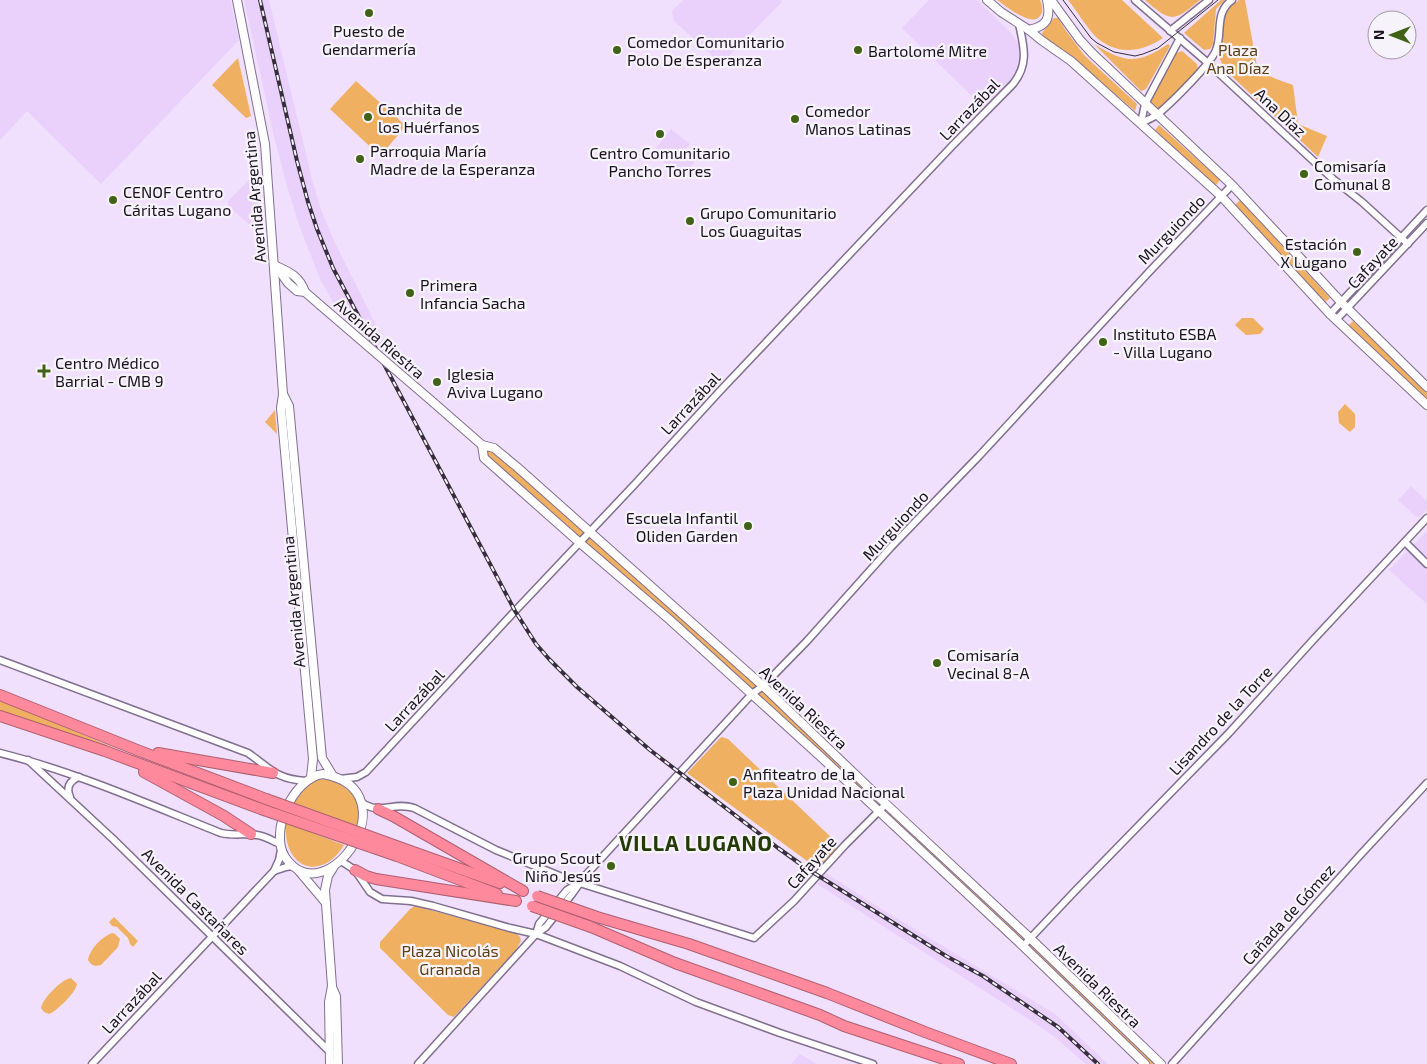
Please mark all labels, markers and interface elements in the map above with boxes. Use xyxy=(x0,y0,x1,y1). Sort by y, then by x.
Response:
marker: Puesto de Gendarmería xyxy=(363,7,375,19)
north arrow xyxy=(1367,10,1417,60)
place label: Puesto de Gendarmería xyxy=(322,21,416,58)
text: N xyxy=(1370,30,1387,40)
place label: Comedor Comunitario Polo De Esperanza xyxy=(627,32,785,69)
park label: Plaza Ana Díaz xyxy=(1206,40,1270,77)
place label: Bartolomé Mitre xyxy=(868,41,987,60)
marker: Comedor Comunitario Polo De Esperanza xyxy=(611,44,623,56)
marker: Bartolomé Mitre xyxy=(852,44,864,56)
street label: Larrazábal xyxy=(935,74,1003,144)
street label: Ana Díaz xyxy=(1251,84,1311,140)
place label: Canchita de los Huérfanos xyxy=(378,99,480,136)
place label: Comedor Manos Latinas xyxy=(805,101,911,138)
marker: Canchita de los Huérfanos xyxy=(362,111,374,123)
marker: Comedor Manos Latinas xyxy=(789,113,801,125)
marker: Centro Comunitario Pancho Torres xyxy=(654,128,666,140)
street label: Avenida Argentina xyxy=(239,130,269,264)
place label: Parroquia María Madre de la Esperanza xyxy=(370,141,535,178)
place label: Centro Comunitario Pancho Torres xyxy=(590,143,730,180)
marker: Parroquia María Madre de la Esperanza xyxy=(354,153,366,165)
place label: Comisaría Comunal 8 xyxy=(1314,156,1391,193)
marker: Comisaría Comunal 8 xyxy=(1298,168,1310,180)
place label: CENOF Centro Cáritas Lugano xyxy=(123,182,231,219)
street label: Murguiondo xyxy=(1134,191,1208,267)
marker: CENOF Centro Cáritas Lugano xyxy=(107,194,119,206)
place label: Grupo Comunitario Los Guaguitas xyxy=(700,203,836,240)
marker: Grupo Comunitario Los Guaguitas xyxy=(684,215,696,227)
street label: Cafayate xyxy=(1343,232,1401,292)
place label: Estación X Lugano xyxy=(1280,234,1347,271)
marker: Estación X Lugano xyxy=(1351,246,1363,258)
place label: Primera Infancia Sacha xyxy=(420,275,525,312)
marker: Primera Infancia Sacha xyxy=(404,287,416,299)
street label: Avenida Riestra xyxy=(331,294,429,382)
place label: Instituto ESBA - Villa Lugano xyxy=(1113,324,1217,361)
marker: Instituto ESBA - Villa Lugano xyxy=(1097,336,1109,348)
place label: Centro Médico Barrial - CMB 9 xyxy=(55,353,164,390)
marker: Centro Médico Barrial - CMB 9 xyxy=(37,364,51,378)
place label: Iglesia Aviva Lugano xyxy=(447,364,543,401)
street label: Larrazábal xyxy=(656,368,724,438)
marker: Iglesia Aviva Lugano xyxy=(431,376,443,388)
street label: Murguiondo xyxy=(858,486,932,564)
place label: Escuela Infantil Oliden Garden xyxy=(626,508,738,545)
marker: Escuela Infantil Oliden Garden xyxy=(742,520,754,532)
street label: Avenida Argentina xyxy=(278,535,308,669)
place label: Comisaría Vecinal 8-A xyxy=(947,645,1029,682)
marker: Comisaría Vecinal 8-A xyxy=(931,657,943,669)
street label: Avenida Riestra xyxy=(756,661,852,753)
street label: Lisandro de la Torre xyxy=(1165,661,1275,779)
street label: Larrazábal xyxy=(380,665,448,735)
place label: Anfiteatro de la Plaza Unidad Nacional xyxy=(743,764,905,801)
marker: Anfiteatro de la Plaza Unidad Nacional xyxy=(727,776,739,788)
district label: VILLA LUGANO xyxy=(619,830,773,855)
street label: Cafayate xyxy=(782,832,840,892)
street label: Avenida Castañares xyxy=(139,844,253,958)
place label: Grupo Scout Niño Jesús xyxy=(513,848,601,885)
marker: Grupo Scout Niño Jesús xyxy=(605,860,617,872)
street label: Cañada de Gómez xyxy=(1238,860,1338,968)
street label: Avenida Riestra xyxy=(1051,939,1145,1031)
park label: Plaza Nicolás Granada xyxy=(401,941,499,978)
street label: Larrazábal xyxy=(97,967,165,1037)

